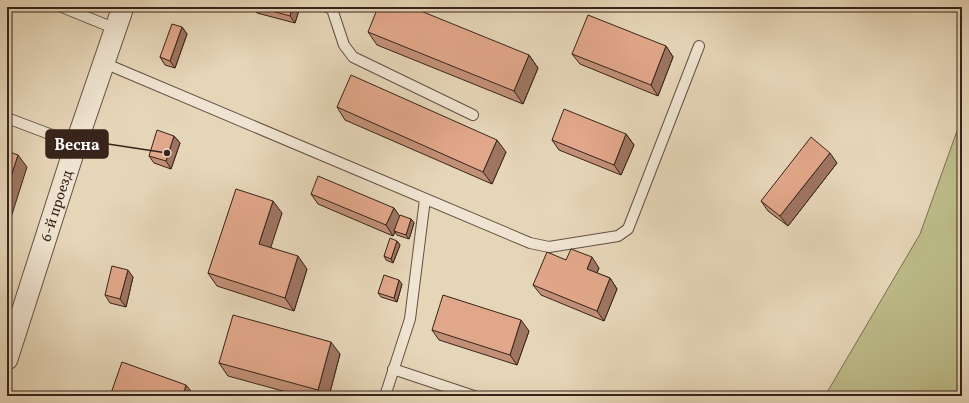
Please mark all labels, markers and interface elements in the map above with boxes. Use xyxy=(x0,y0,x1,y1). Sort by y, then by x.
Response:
callout: Весна xyxy=(46,130,108,158)
text: Весна xyxy=(54,135,100,157)
street label: 6-й проезд xyxy=(36,167,79,245)

